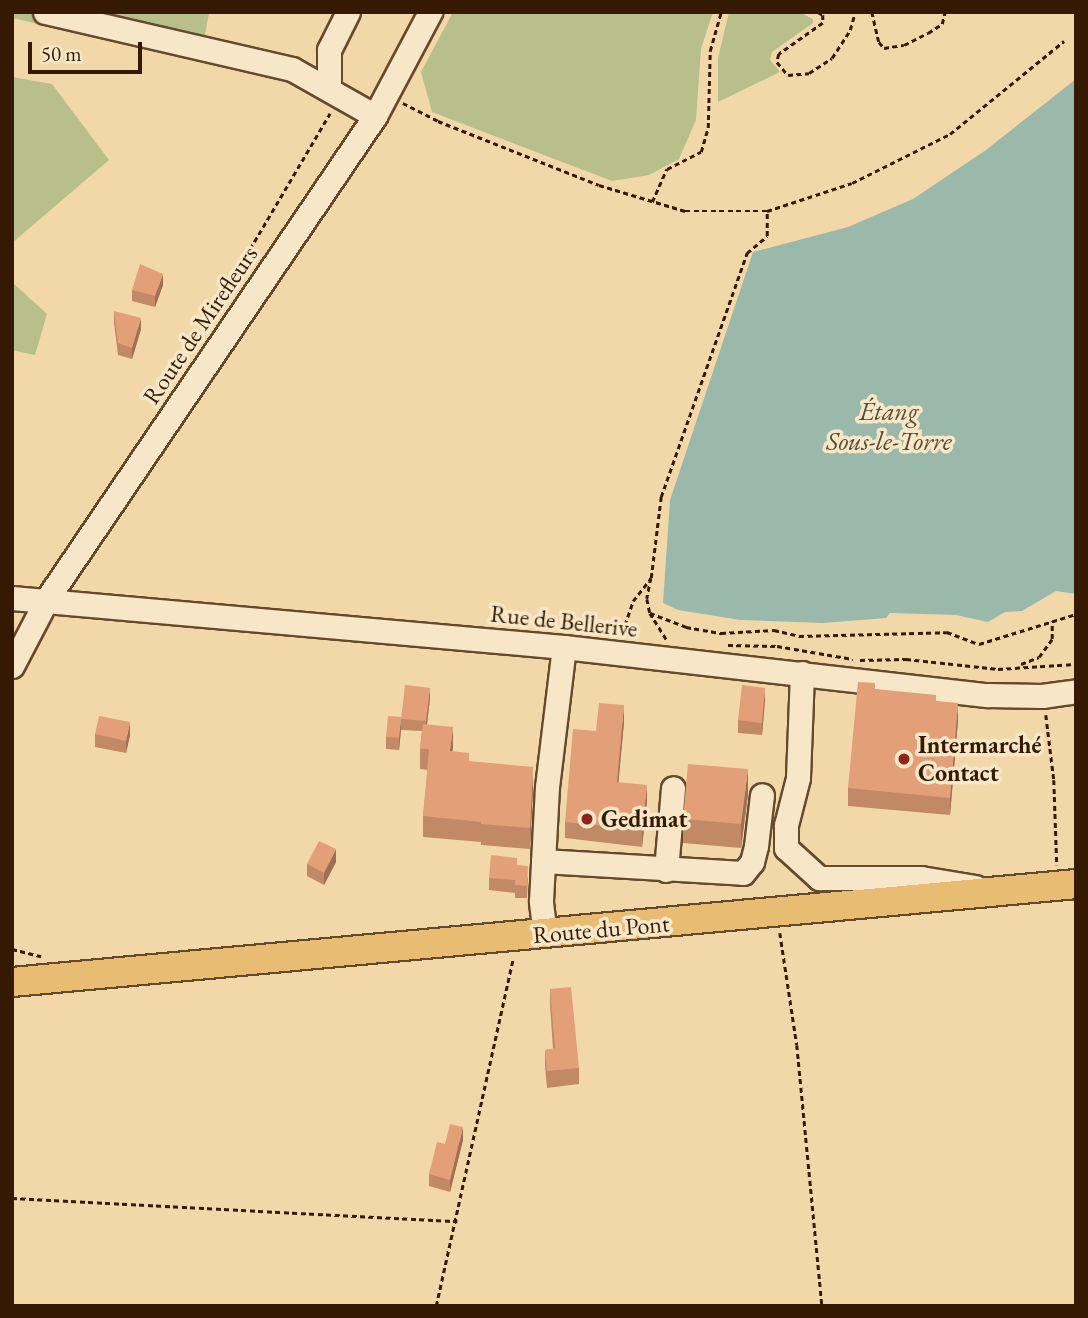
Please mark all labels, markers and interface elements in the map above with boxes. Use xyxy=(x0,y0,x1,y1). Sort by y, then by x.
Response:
scale bar xyxy=(32,28,145,72)
text: 50 m xyxy=(41,40,82,67)
street label: Route de Mirefleurs xyxy=(136,240,264,410)
water label: Étang Sous-le-Torre xyxy=(826,396,952,458)
street label: Rue de Bellerive xyxy=(489,599,639,643)
place label: Intermarché Contact xyxy=(918,731,1041,787)
marker: Intermarché Contact xyxy=(896,751,912,767)
place label: Gedimat xyxy=(601,805,687,833)
marker: Gedimat xyxy=(579,811,595,827)
street label: Route du Pont xyxy=(531,909,671,949)

